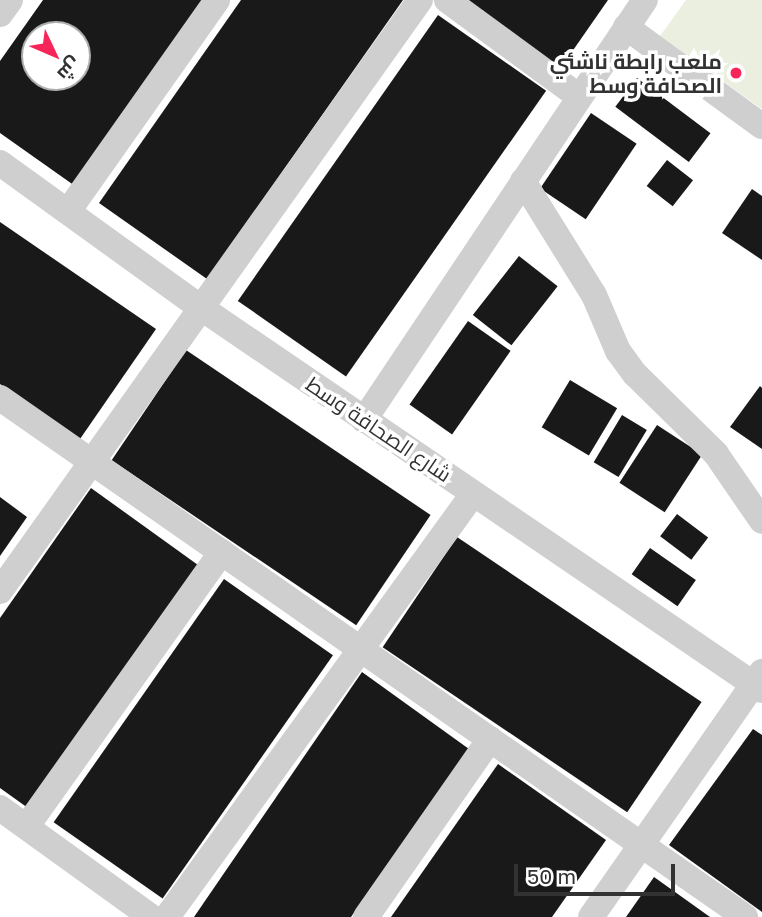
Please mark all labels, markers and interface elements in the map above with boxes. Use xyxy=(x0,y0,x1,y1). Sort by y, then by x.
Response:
north arrow xyxy=(21,21,91,91)
place label: ملعب رابطة ناشئي الصحافة وسط xyxy=(550,48,722,98)
text: ش xyxy=(53,53,87,86)
marker: ملعب رابطة ناشئي الصحافة وسط xyxy=(728,65,744,81)
street label: شارع الصحافة وسط xyxy=(302,371,456,487)
scale bar xyxy=(517,850,678,894)
text: 50 m xyxy=(527,863,576,889)

